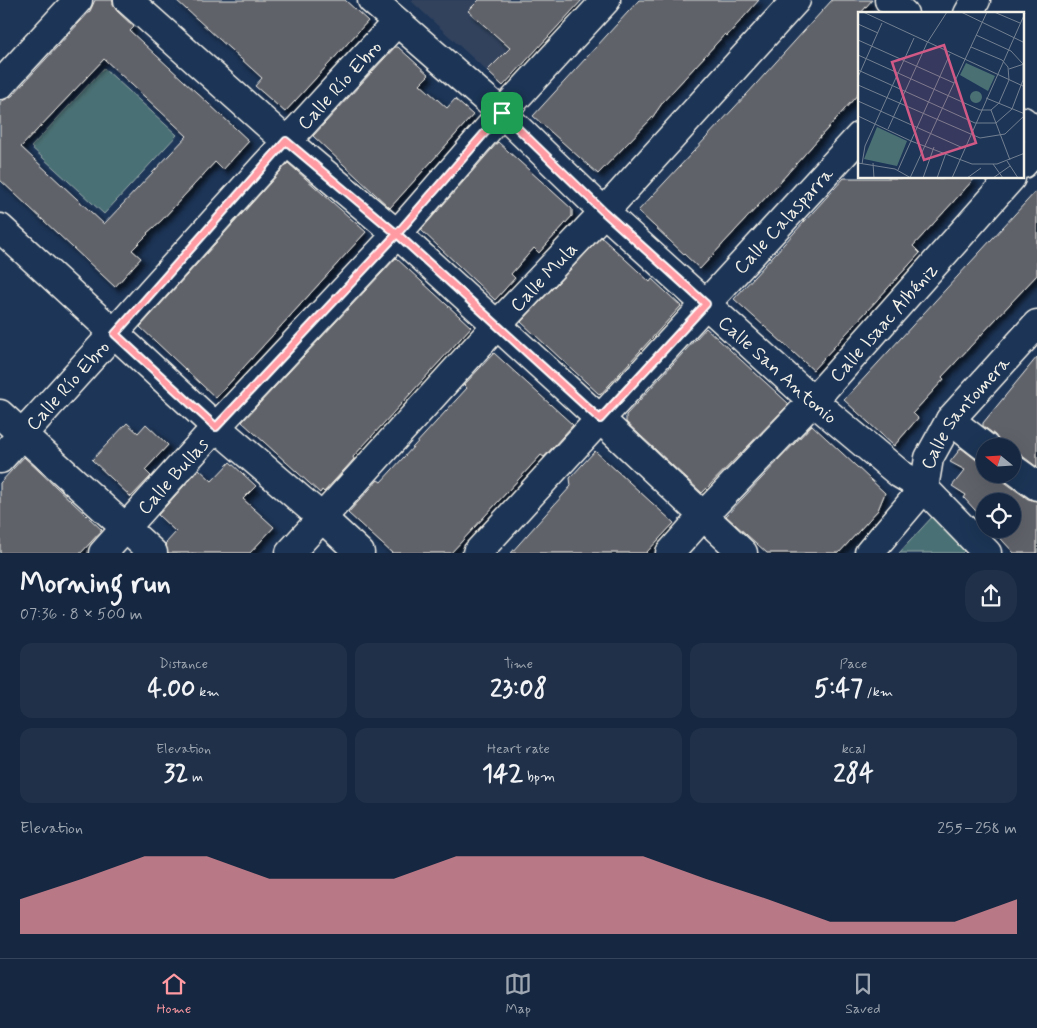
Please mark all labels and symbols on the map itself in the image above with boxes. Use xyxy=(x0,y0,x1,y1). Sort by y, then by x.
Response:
inset map xyxy=(858,12,1024,179)
street label: Calle Río Ebro xyxy=(292,35,388,136)
pin xyxy=(481,92,523,134)
street label: Calle Calasparra xyxy=(728,162,840,280)
street label: Calle Mula xyxy=(505,237,583,318)
street label: Calle Isaac Albéniz xyxy=(824,258,944,388)
street label: Calle San Antonio xyxy=(712,310,842,430)
street label: Calle Río Ebro xyxy=(21,335,116,436)
street label: Calle Santomera xyxy=(916,351,1016,471)
street label: Calle Bullas xyxy=(132,432,215,520)
north arrow xyxy=(976,438,1021,482)

